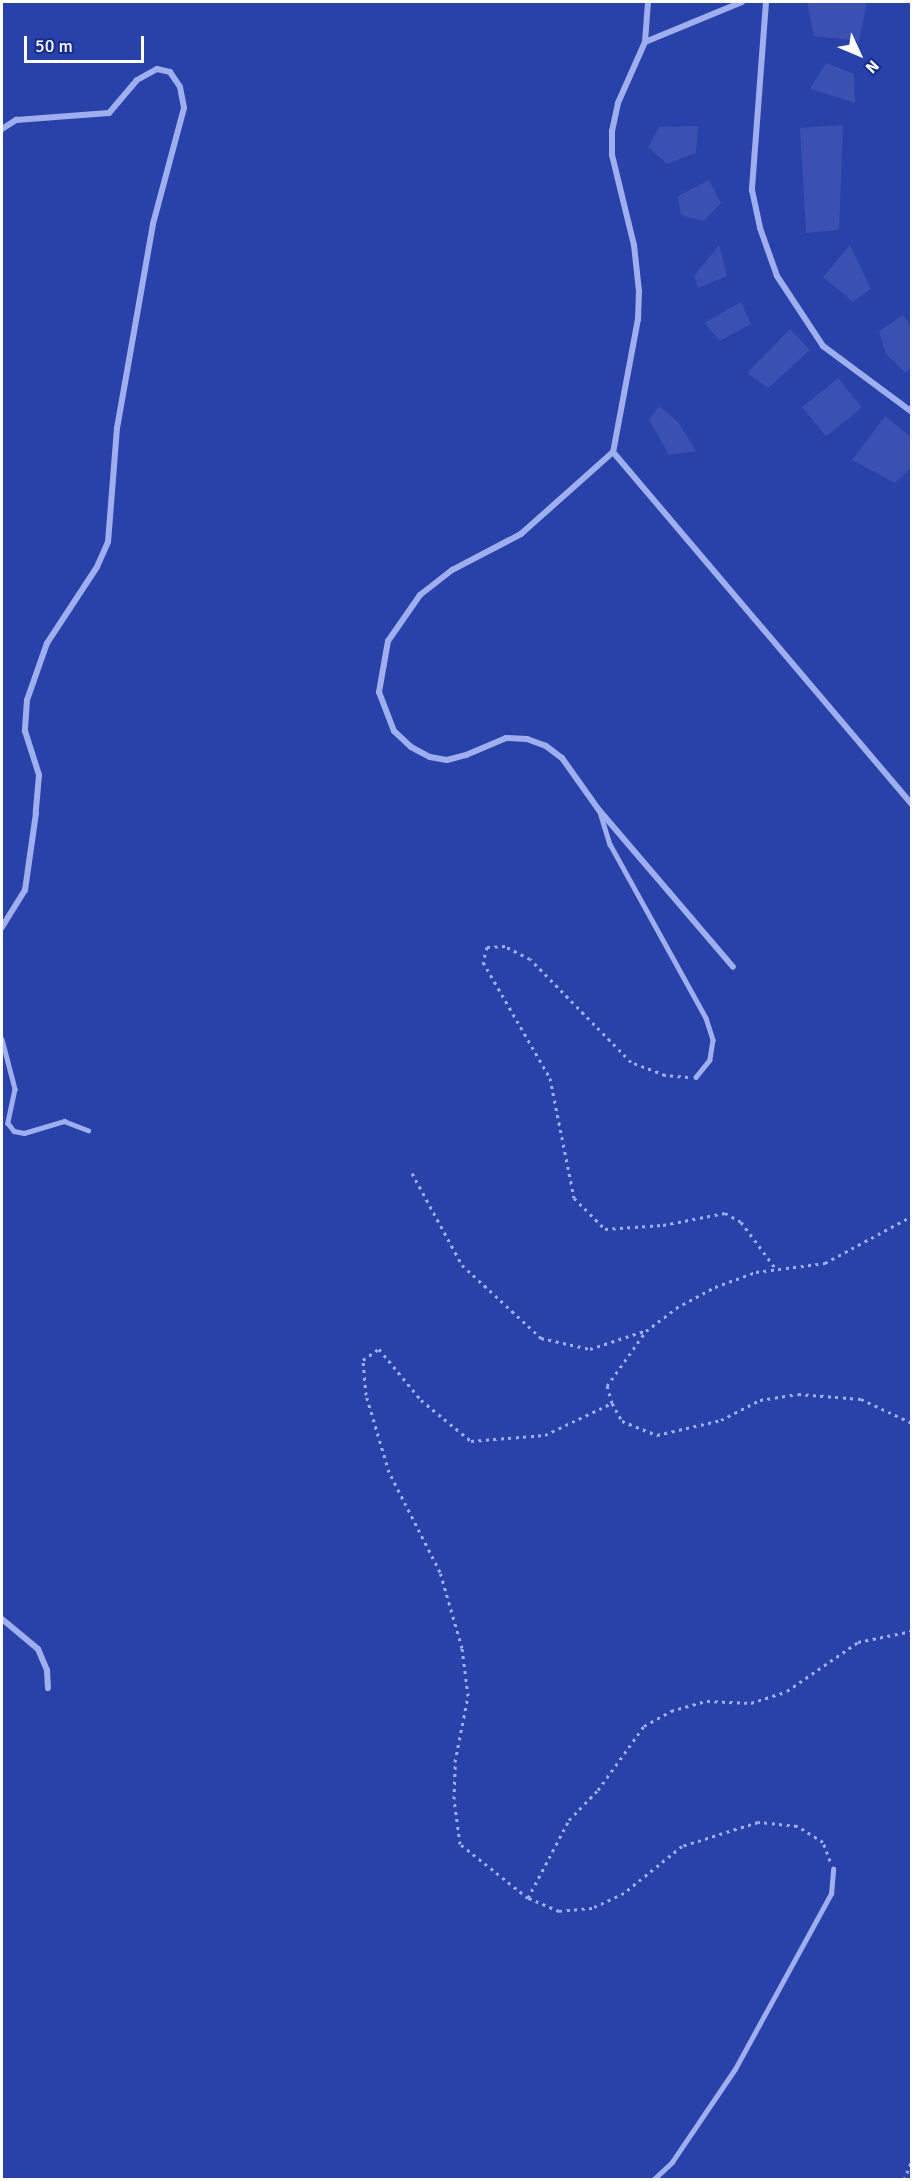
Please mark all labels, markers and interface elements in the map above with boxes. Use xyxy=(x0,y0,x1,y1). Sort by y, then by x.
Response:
scale bar xyxy=(27,24,147,62)
north arrow xyxy=(829,24,889,84)
text: 50 m xyxy=(35,35,73,57)
text: N xyxy=(861,56,883,77)

